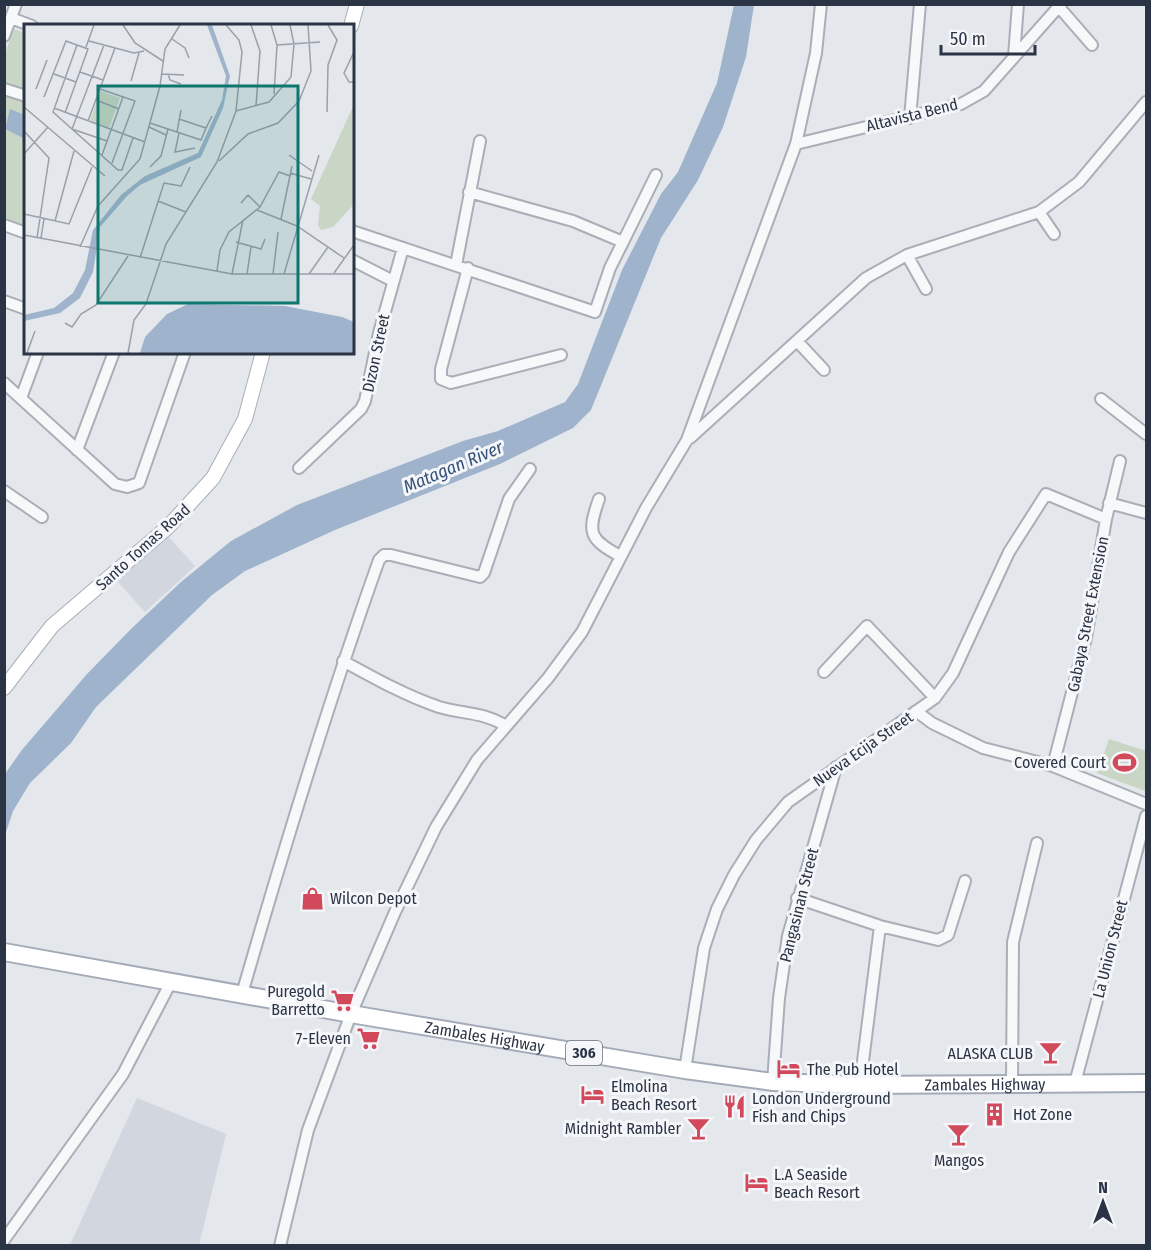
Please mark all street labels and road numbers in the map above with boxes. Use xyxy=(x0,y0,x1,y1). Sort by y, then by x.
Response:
street label: Altavista Bend xyxy=(864,94,960,136)
street label: Dizon Street xyxy=(358,311,394,394)
street label: Santo Tomas Road xyxy=(92,500,194,594)
street label: Gabaya Street Extension xyxy=(1064,535,1112,693)
street label: Nueva Ecija Street xyxy=(809,707,917,790)
street label: Pangasinan Street xyxy=(776,845,823,964)
street label: La Union Street xyxy=(1089,897,1132,1000)
street label: Zambales Highway xyxy=(423,1017,547,1056)
road number: 306 xyxy=(566,1041,602,1065)
street label: Zambales Highway xyxy=(924,1074,1046,1094)

